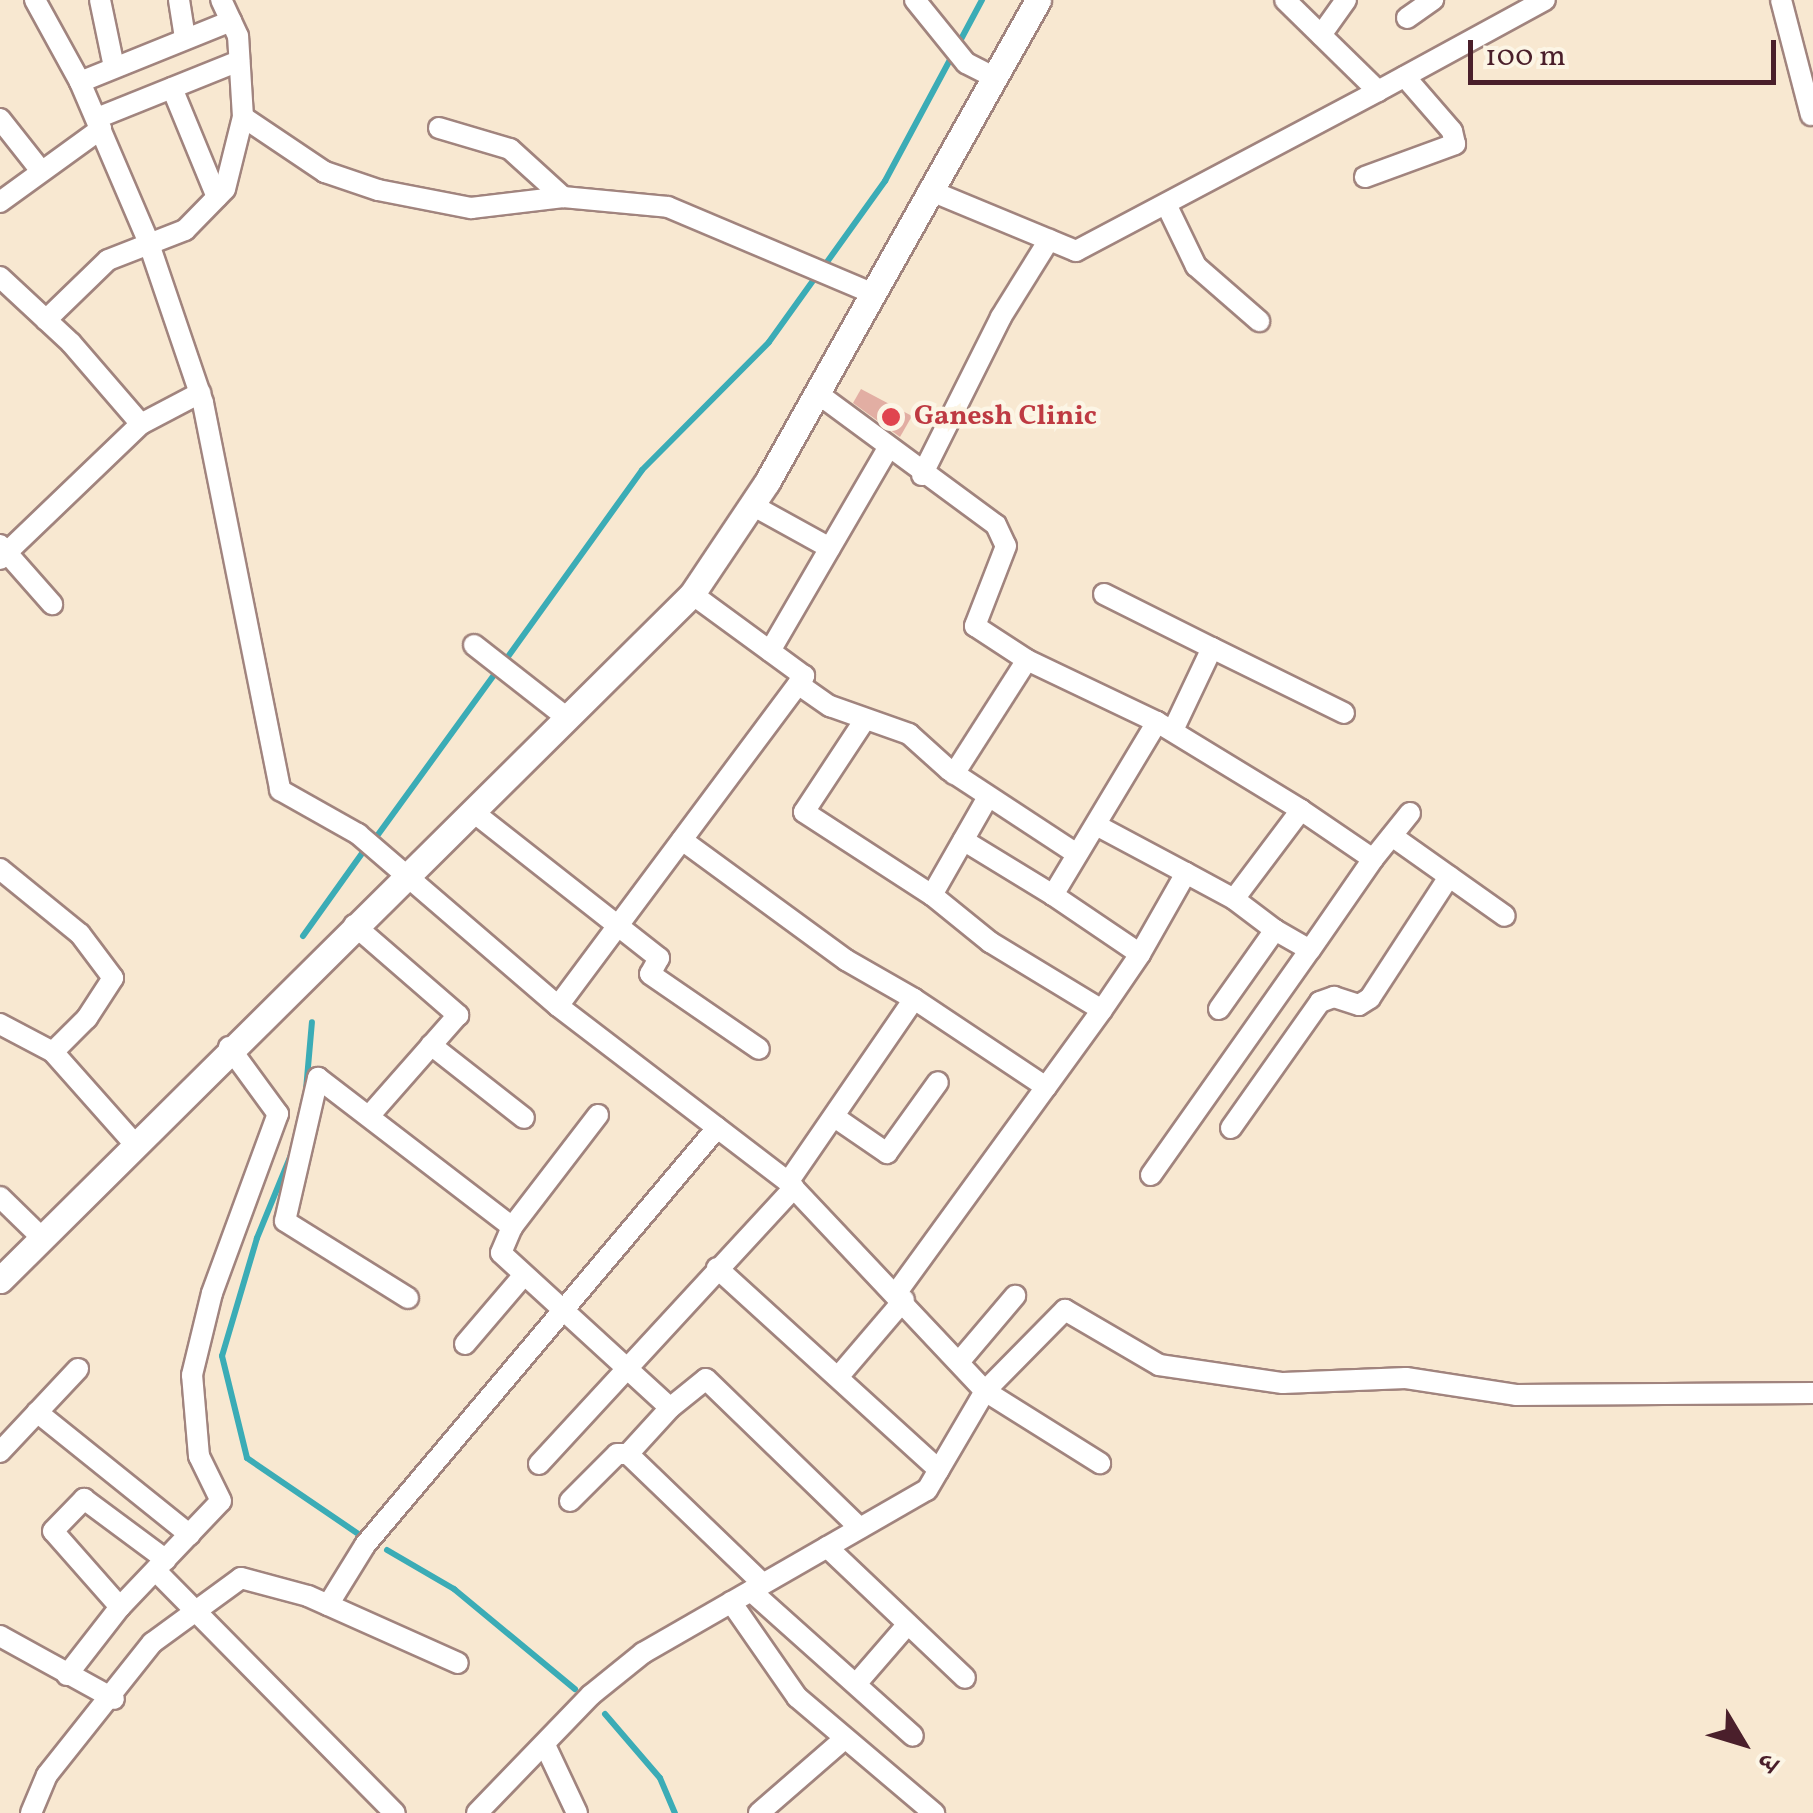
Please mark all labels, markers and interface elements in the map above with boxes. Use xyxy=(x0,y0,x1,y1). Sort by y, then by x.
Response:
scale bar xyxy=(1473,20,1780,82)
text: 100 m xyxy=(1485,36,1566,78)
place label: Ganesh Clinic xyxy=(914,400,1097,434)
marker: Ganesh Clinic xyxy=(878,404,904,430)
north arrow xyxy=(1693,1693,1793,1793)
text: उ xyxy=(1747,1744,1787,1779)

